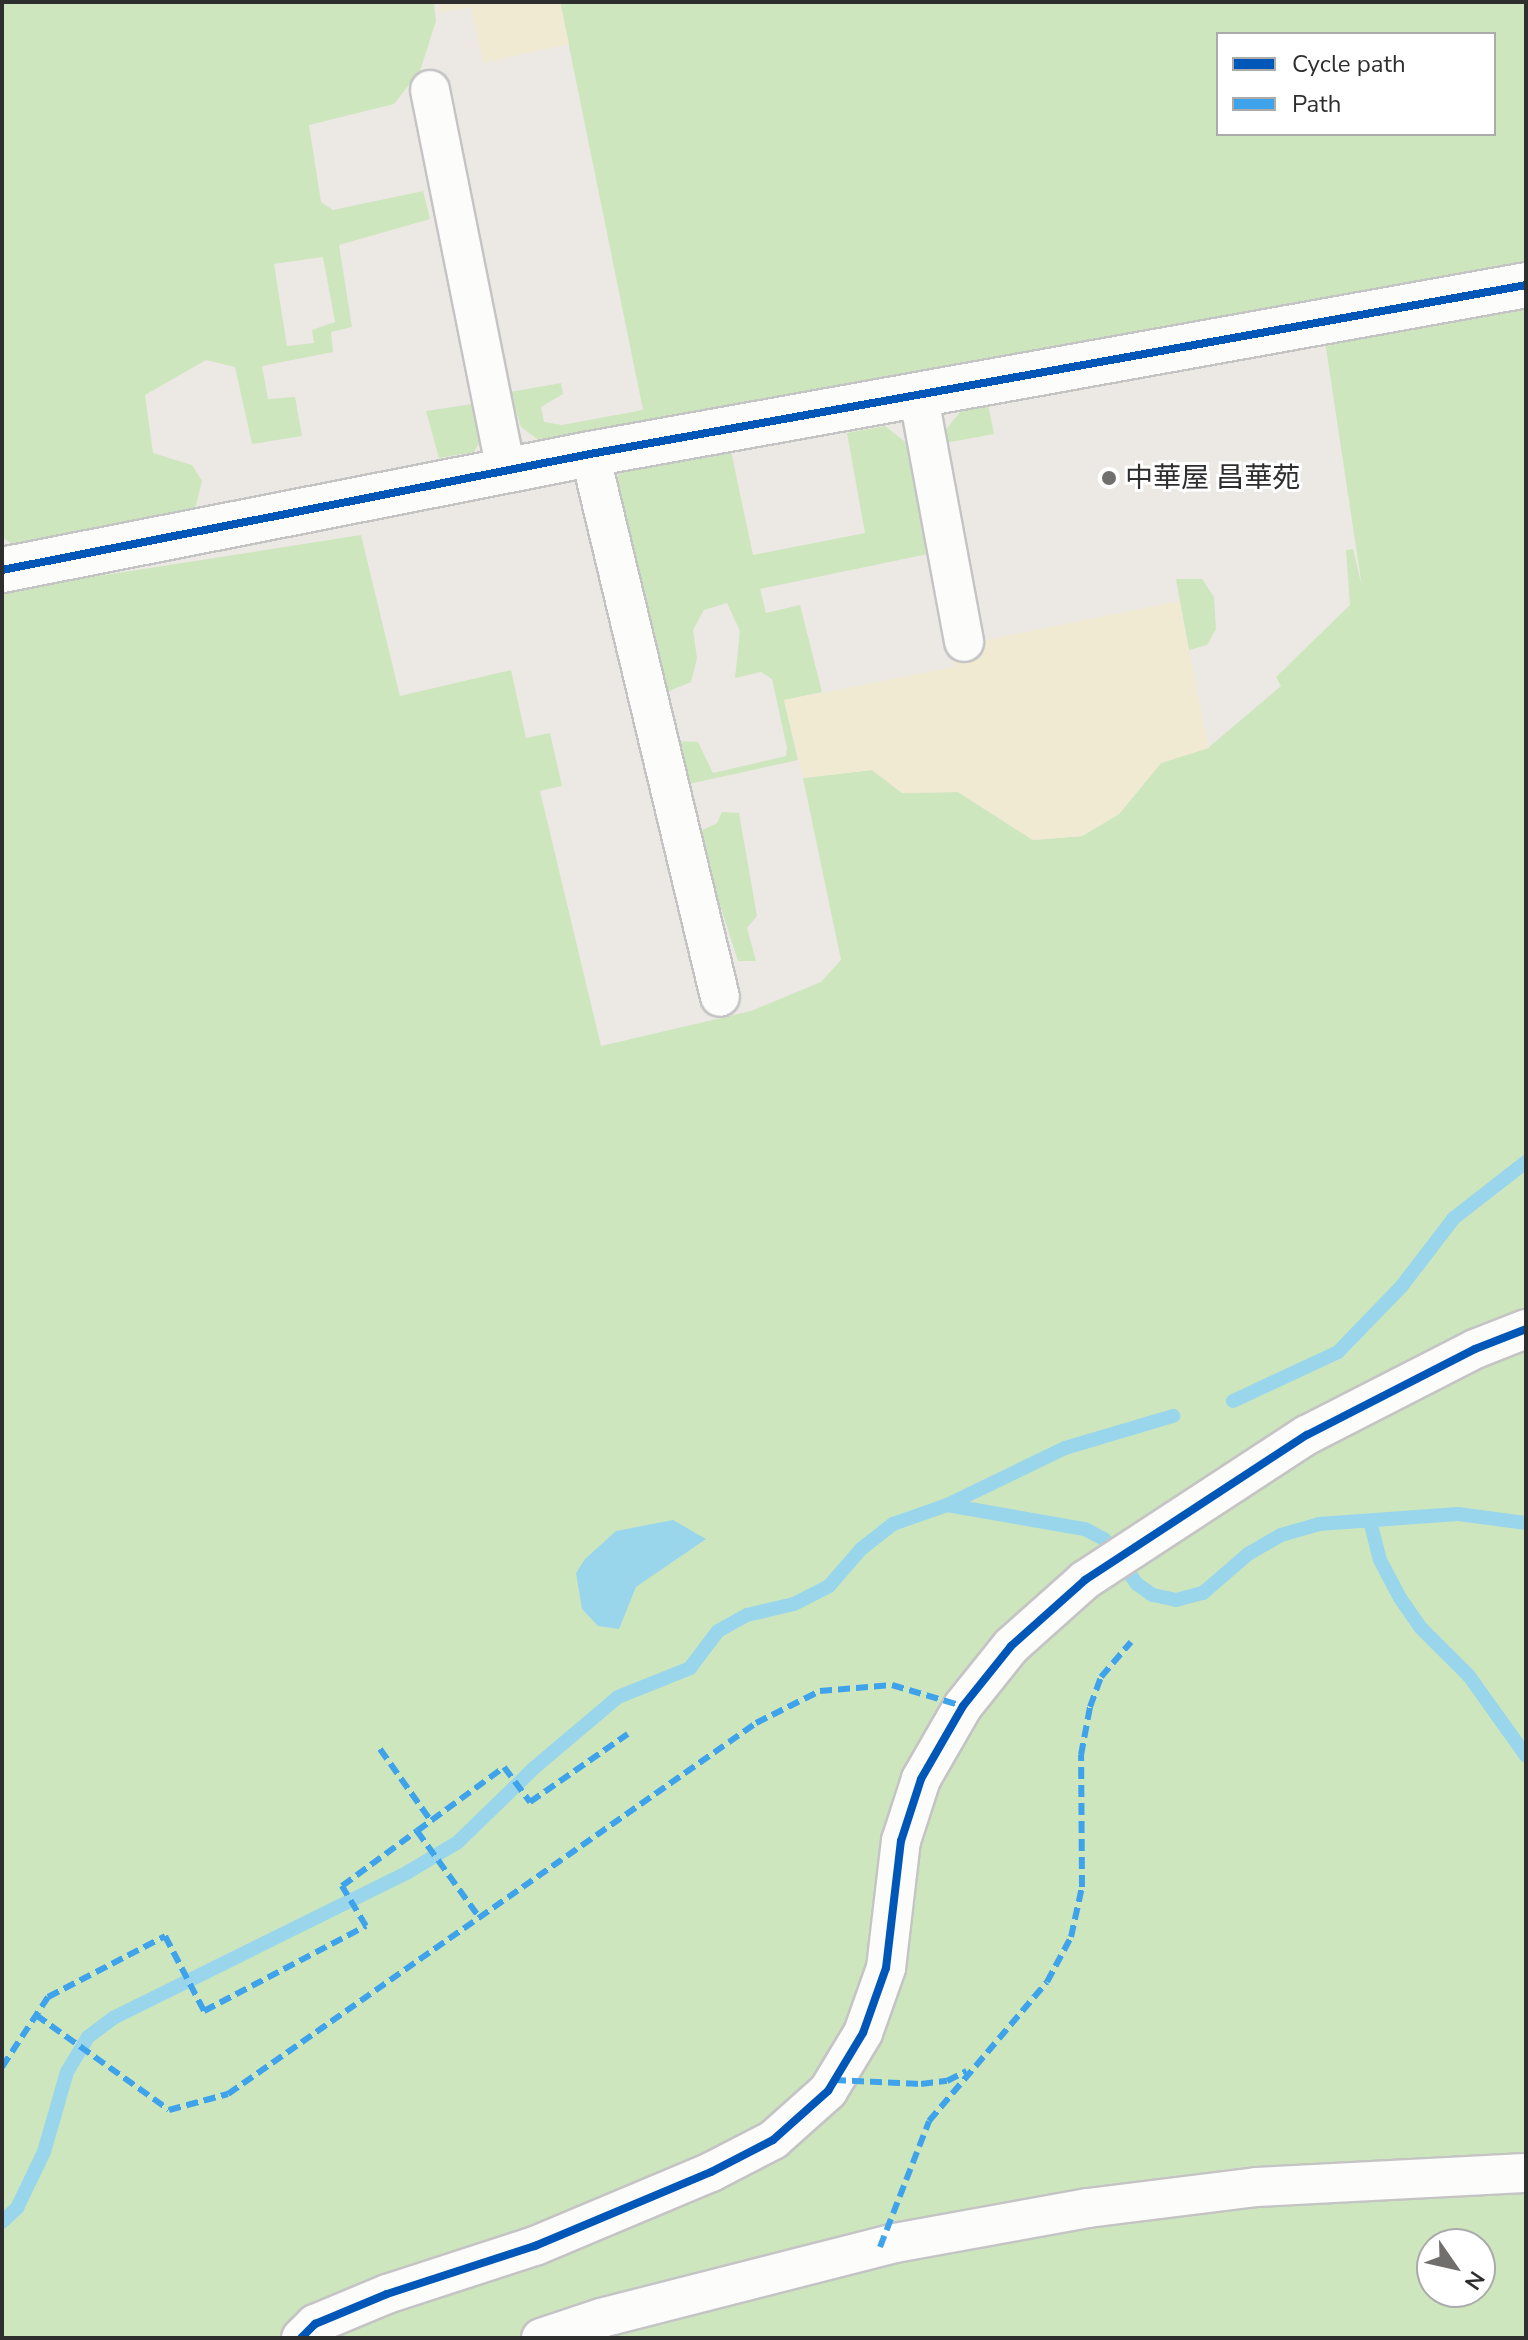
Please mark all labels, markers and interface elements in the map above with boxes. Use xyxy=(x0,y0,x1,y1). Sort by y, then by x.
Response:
legend xyxy=(1216,32,1496,136)
text: Cycle path xyxy=(1292,48,1406,80)
text: Path xyxy=(1292,88,1341,120)
place label: 中華屋 昌華苑 xyxy=(1125,461,1300,495)
marker: 中華屋 昌華苑 xyxy=(1100,469,1118,487)
north arrow xyxy=(1416,2228,1496,2308)
text: N xyxy=(1457,2265,1491,2296)

